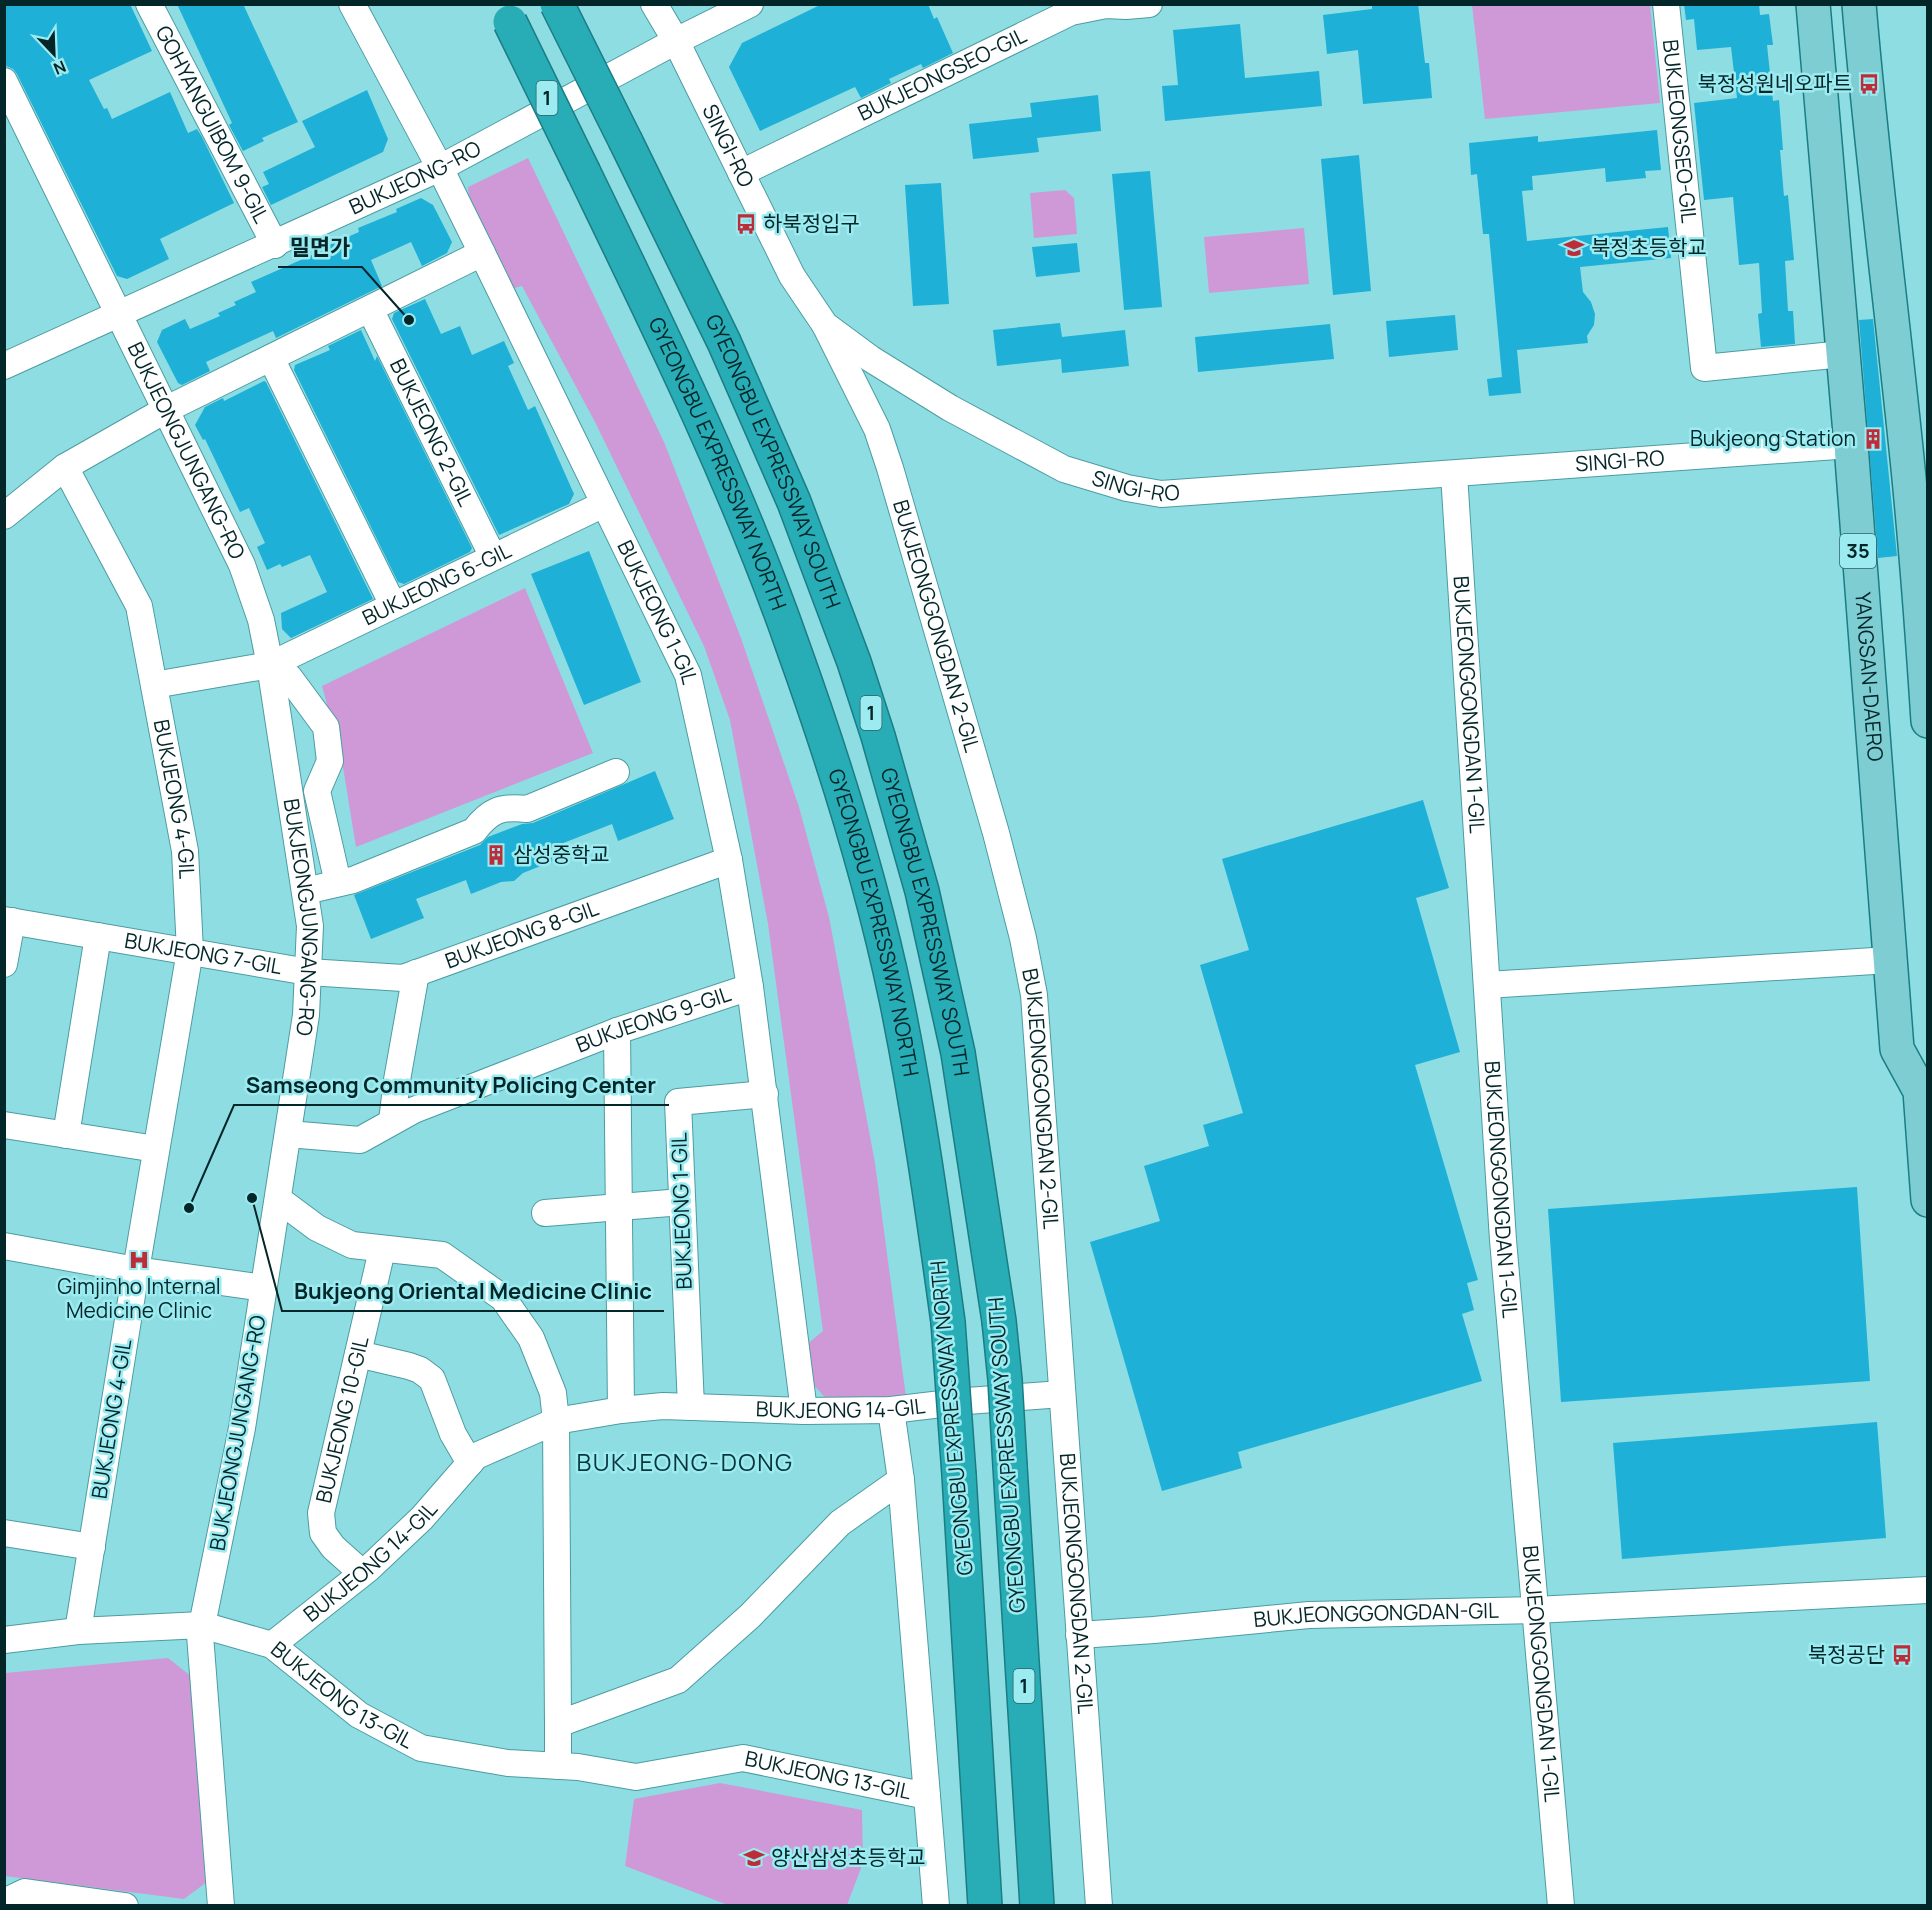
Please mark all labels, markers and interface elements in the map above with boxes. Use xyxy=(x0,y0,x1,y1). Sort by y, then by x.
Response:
street label: GOHYANGUIBOM 9-GIL xyxy=(150,21,276,228)
street label: BUKJEONGSEO-GIL xyxy=(853,21,1031,127)
north arrow xyxy=(24,24,84,84)
street label: BUKJEONGSEO-GIL xyxy=(1657,38,1704,225)
text: N xyxy=(50,55,69,80)
place label: 북정성원네오파트 xyxy=(1697,69,1852,97)
bus stop icon: 북정성원네오파트 xyxy=(1857,72,1881,96)
road number: 1 xyxy=(536,81,558,115)
street label: SINGI-RO xyxy=(696,99,761,192)
street label: BUKJEONG-RO xyxy=(344,134,485,220)
place label: 하북정입구 xyxy=(763,209,860,237)
bus stop icon: 하북정입구 xyxy=(734,212,758,236)
callout: 밀면가 xyxy=(278,227,362,267)
text: 밀면가 xyxy=(290,232,350,262)
place label: 북정초등학교 xyxy=(1591,233,1707,261)
school or university icon: 북정초등학교 xyxy=(1562,236,1586,260)
street label: GYEONGBU EXPRESSWAY SOUTH xyxy=(700,309,848,612)
street label: GYEONGBU EXPRESSWAY NORTH xyxy=(642,312,793,614)
street label: BUKJEONGJUNGANG-RO xyxy=(121,337,252,564)
street label: BUKJEONG 2-GIL xyxy=(384,354,481,511)
place label: Bukjeong Station xyxy=(1690,424,1856,452)
building icon: Bukjeong Station xyxy=(1861,427,1885,451)
street label: SINGI-RO xyxy=(1574,443,1665,478)
street label: SINGI-RO xyxy=(1089,463,1181,507)
street label: BUKJEONGGONGDAN 2-GIL xyxy=(887,496,987,756)
road number: 35 xyxy=(1840,534,1876,568)
street label: BUKJEONG 1-GIL xyxy=(611,535,705,687)
street label: BUKJEONG 6-GIL xyxy=(357,536,516,631)
street label: BUKJEONGGONGDAN 1-GIL xyxy=(1448,575,1492,834)
street label: YANGSAN-DAERO xyxy=(1849,591,1890,762)
road number: 1 xyxy=(860,696,882,730)
street label: BUKJEONG 4-GIL xyxy=(148,717,201,880)
street label: GYEONGBU EXPRESSWAY SOUTH xyxy=(875,764,976,1078)
street label: GYEONGBU EXPRESSWAY NORTH xyxy=(822,765,926,1079)
street label: BUKJEONGJUNGANG-RO xyxy=(278,796,325,1038)
place label: 삼성중학교 xyxy=(513,840,610,868)
building icon: 삼성중학교 xyxy=(484,843,508,867)
street label: BUKJEONG 8-GIL xyxy=(441,893,602,975)
street label: BUKJEONG 7-GIL xyxy=(122,926,284,980)
street label: BUKJEONGGONGDAN 2-GIL xyxy=(1016,966,1066,1230)
street label: BUKJEONG 9-GIL xyxy=(572,979,734,1059)
street label: BUKJEONGGONGDAN 1-GIL xyxy=(1479,1060,1525,1319)
callout: Samseong Community Policing Center xyxy=(234,1065,669,1105)
text: Samseong Community Policing Center xyxy=(246,1070,656,1100)
street label: BUKJEONG 1-GIL xyxy=(664,1132,698,1290)
hospital icon: Gimjinho Internal Medicine Clinic xyxy=(127,1248,151,1272)
street label: GYEONGBU EXPRESSWAY NORTH xyxy=(923,1259,979,1577)
callout: Bukjeong Oriental Medicine Clinic xyxy=(282,1271,664,1311)
place label: Gimjinho Internal Medicine Clinic xyxy=(57,1272,221,1324)
text: Bukjeong Oriental Medicine Clinic xyxy=(294,1276,652,1306)
street label: GYEONGBU EXPRESSWAY SOUTH xyxy=(981,1296,1031,1614)
street label: BUKJEONGJUNGANG-RO xyxy=(203,1313,272,1553)
street label: BUKJEONG 10-GIL xyxy=(309,1333,375,1505)
street label: BUKJEONG 4-GIL xyxy=(85,1337,138,1501)
street label: BUKJEONG 14-GIL xyxy=(755,1391,927,1424)
district label: BUKJEONG-DONG xyxy=(576,1445,794,1478)
street label: BUKJEONGGONGDAN 2-GIL xyxy=(1054,1452,1100,1715)
street label: BUKJEONG 14-GIL xyxy=(297,1495,443,1628)
street label: BUKJEONGGONGDAN 1-GIL xyxy=(1517,1544,1567,1804)
street label: BUKJEONGGONGDAN-GIL xyxy=(1252,1596,1499,1633)
street label: BUKJEONG 13-GIL xyxy=(265,1635,419,1754)
place label: 북정공단 xyxy=(1808,1640,1885,1668)
bus stop icon: 북정공단 xyxy=(1890,1643,1914,1667)
road number: 1 xyxy=(1014,1669,1034,1703)
street label: BUKJEONG 13-GIL xyxy=(743,1744,914,1805)
place label: 양산삼성초등학교 xyxy=(771,1843,926,1871)
school or university icon: 양산삼성초등학교 xyxy=(742,1846,766,1870)

